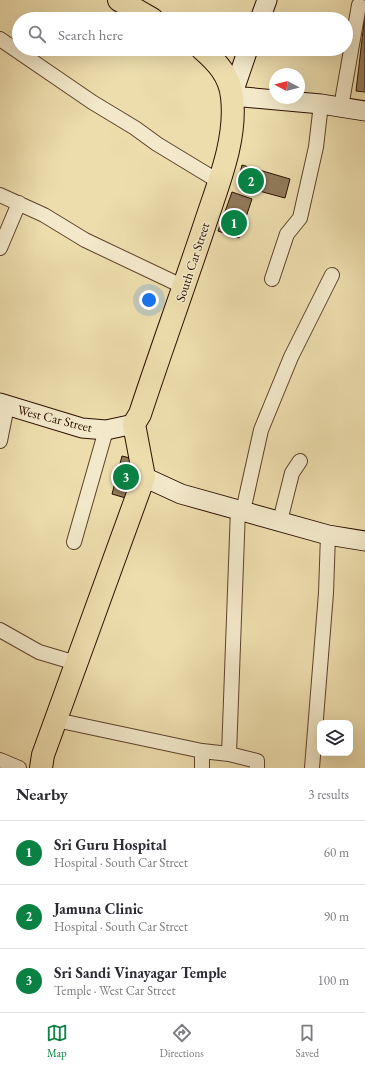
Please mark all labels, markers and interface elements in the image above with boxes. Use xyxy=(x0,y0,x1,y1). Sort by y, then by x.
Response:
search box xyxy=(12,12,353,56)
icon: search xyxy=(26,23,48,45)
text: Search here xyxy=(58,25,123,44)
north arrow xyxy=(269,68,305,104)
pin: 2 xyxy=(238,166,264,196)
pin: 1 xyxy=(221,208,247,238)
street label: South Car Street xyxy=(172,220,213,304)
your location xyxy=(139,290,159,310)
street label: West Car Street xyxy=(16,401,94,436)
pin: 3 xyxy=(113,462,139,492)
map controls xyxy=(317,720,353,756)
button: layers xyxy=(317,720,353,756)
text: Nearby xyxy=(16,783,68,805)
text: 3 results xyxy=(308,786,349,803)
text: Sri Guru Hospital xyxy=(54,835,167,854)
text: 1 xyxy=(26,844,32,861)
text: 60 m xyxy=(324,844,349,861)
text: Hospital · South Car Street xyxy=(54,854,188,871)
text: Jamuna Clinic xyxy=(54,899,143,918)
text: 2 xyxy=(26,908,32,925)
text: 90 m xyxy=(324,908,349,925)
text: Hospital · South Car Street xyxy=(54,918,188,935)
text: Sri Sandi Vinayagar Temple xyxy=(54,963,227,982)
text: 3 xyxy=(26,972,32,989)
text: 100 m xyxy=(318,972,349,989)
text: Temple · West Car Street xyxy=(54,982,176,999)
tab: Map xyxy=(46,1022,68,1060)
tab: Directions xyxy=(160,1022,204,1060)
tab: Saved xyxy=(296,1022,319,1060)

